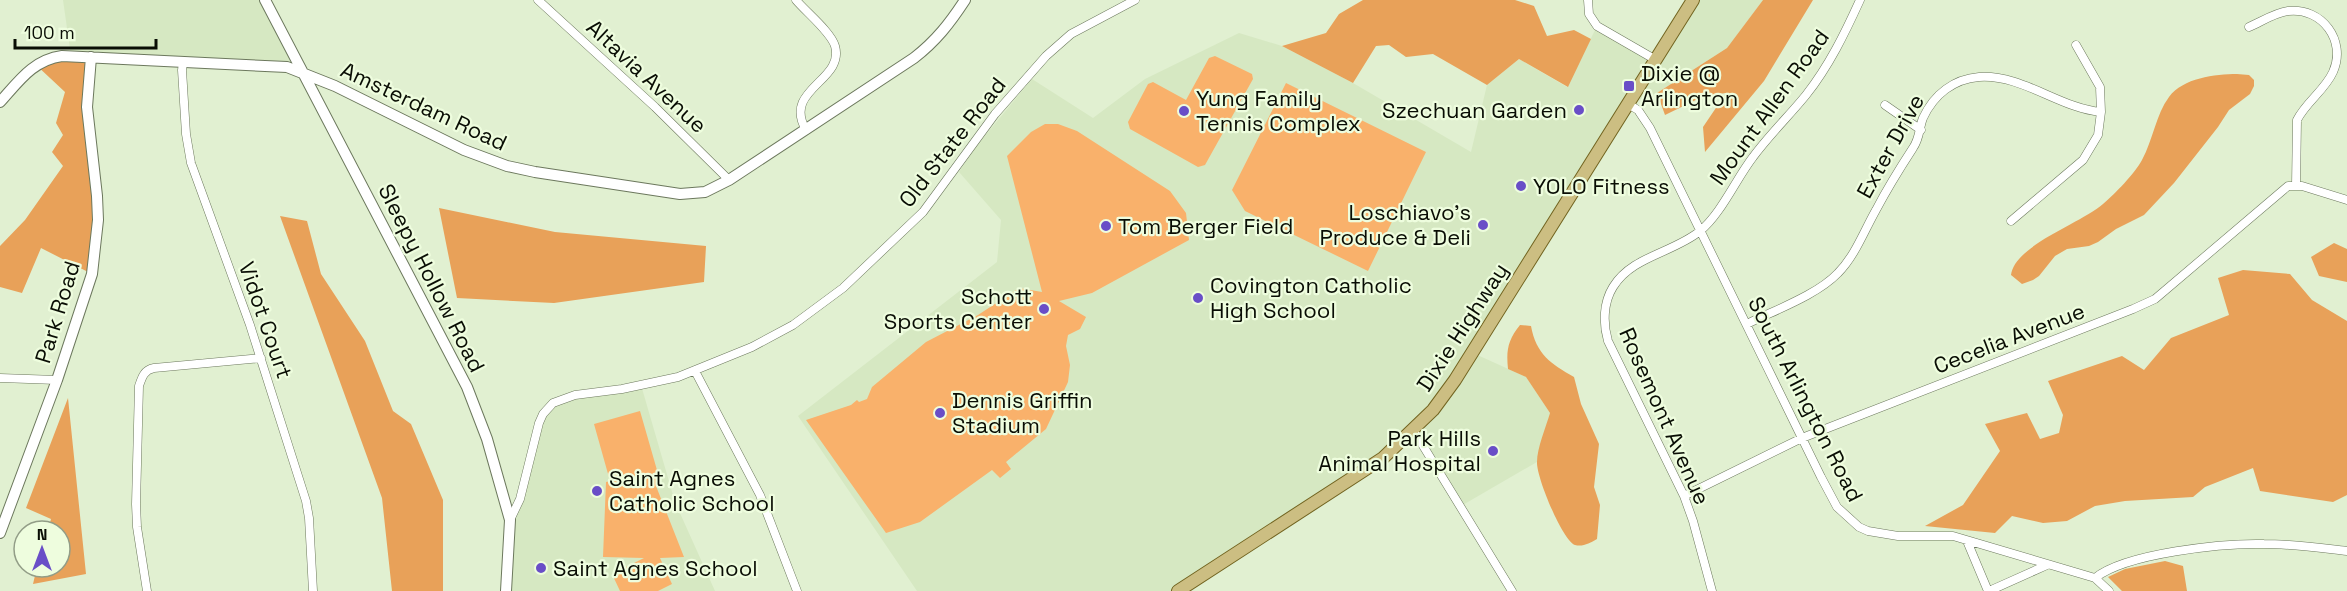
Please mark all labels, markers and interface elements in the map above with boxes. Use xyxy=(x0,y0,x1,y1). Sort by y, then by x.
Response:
scale bar xyxy=(15,12,156,50)
street label: Altavia Avenue xyxy=(581,13,713,139)
text: 100 m xyxy=(24,21,75,44)
street label: Mount Allen Road xyxy=(1703,24,1835,190)
street label: Amsterdam Road xyxy=(336,55,512,157)
place label: Dixie @ Arlington xyxy=(1641,59,1738,112)
street label: Old State Road xyxy=(892,71,1012,213)
marker: Dixie @ Arlington xyxy=(1622,79,1636,93)
place label: Yung Family Tennis Complex xyxy=(1196,84,1361,137)
street label: Exter Drive xyxy=(1850,89,1930,203)
place label: Szechuan Garden xyxy=(1382,96,1567,124)
marker: Szechuan Garden xyxy=(1572,103,1586,117)
marker: Yung Family Tennis Complex xyxy=(1177,104,1191,118)
place label: YOLO Fitness xyxy=(1533,172,1670,200)
street label: Sleepy Hollow Road xyxy=(372,179,492,377)
marker: YOLO Fitness xyxy=(1514,179,1528,193)
place label: Loschiavo's Produce & Deli xyxy=(1319,198,1471,251)
place label: Tom Berger Field xyxy=(1118,212,1293,240)
marker: Loschiavo's Produce & Deli xyxy=(1476,218,1490,232)
marker: Tom Berger Field xyxy=(1099,219,1113,233)
street label: Dixie Highway xyxy=(1410,257,1514,397)
street label: Park Road xyxy=(28,258,86,366)
street label: Vidot Court xyxy=(233,258,299,382)
place label: Covington Catholic High School xyxy=(1210,271,1412,324)
place label: Schott Sports Center xyxy=(884,282,1032,335)
marker: Covington Catholic High School xyxy=(1191,291,1205,305)
street label: South Arlington Road xyxy=(1742,292,1870,506)
street label: Cecelia Avenue xyxy=(1929,296,2089,380)
marker: Schott Sports Center xyxy=(1037,302,1051,316)
street label: Rosemont Avenue xyxy=(1613,323,1717,509)
place label: Dennis Griffin Stadium xyxy=(952,386,1093,439)
marker: Dennis Griffin Stadium xyxy=(933,406,947,420)
place label: Park Hills Animal Hospital xyxy=(1318,424,1481,477)
marker: Park Hills Animal Hospital xyxy=(1486,444,1500,458)
place label: Saint Agnes Catholic School xyxy=(609,464,775,517)
marker: Saint Agnes Catholic School xyxy=(590,484,604,498)
north arrow xyxy=(12,519,72,579)
text: N xyxy=(37,524,47,545)
place label: Saint Agnes School xyxy=(553,554,758,582)
marker: Saint Agnes School xyxy=(534,561,548,575)

